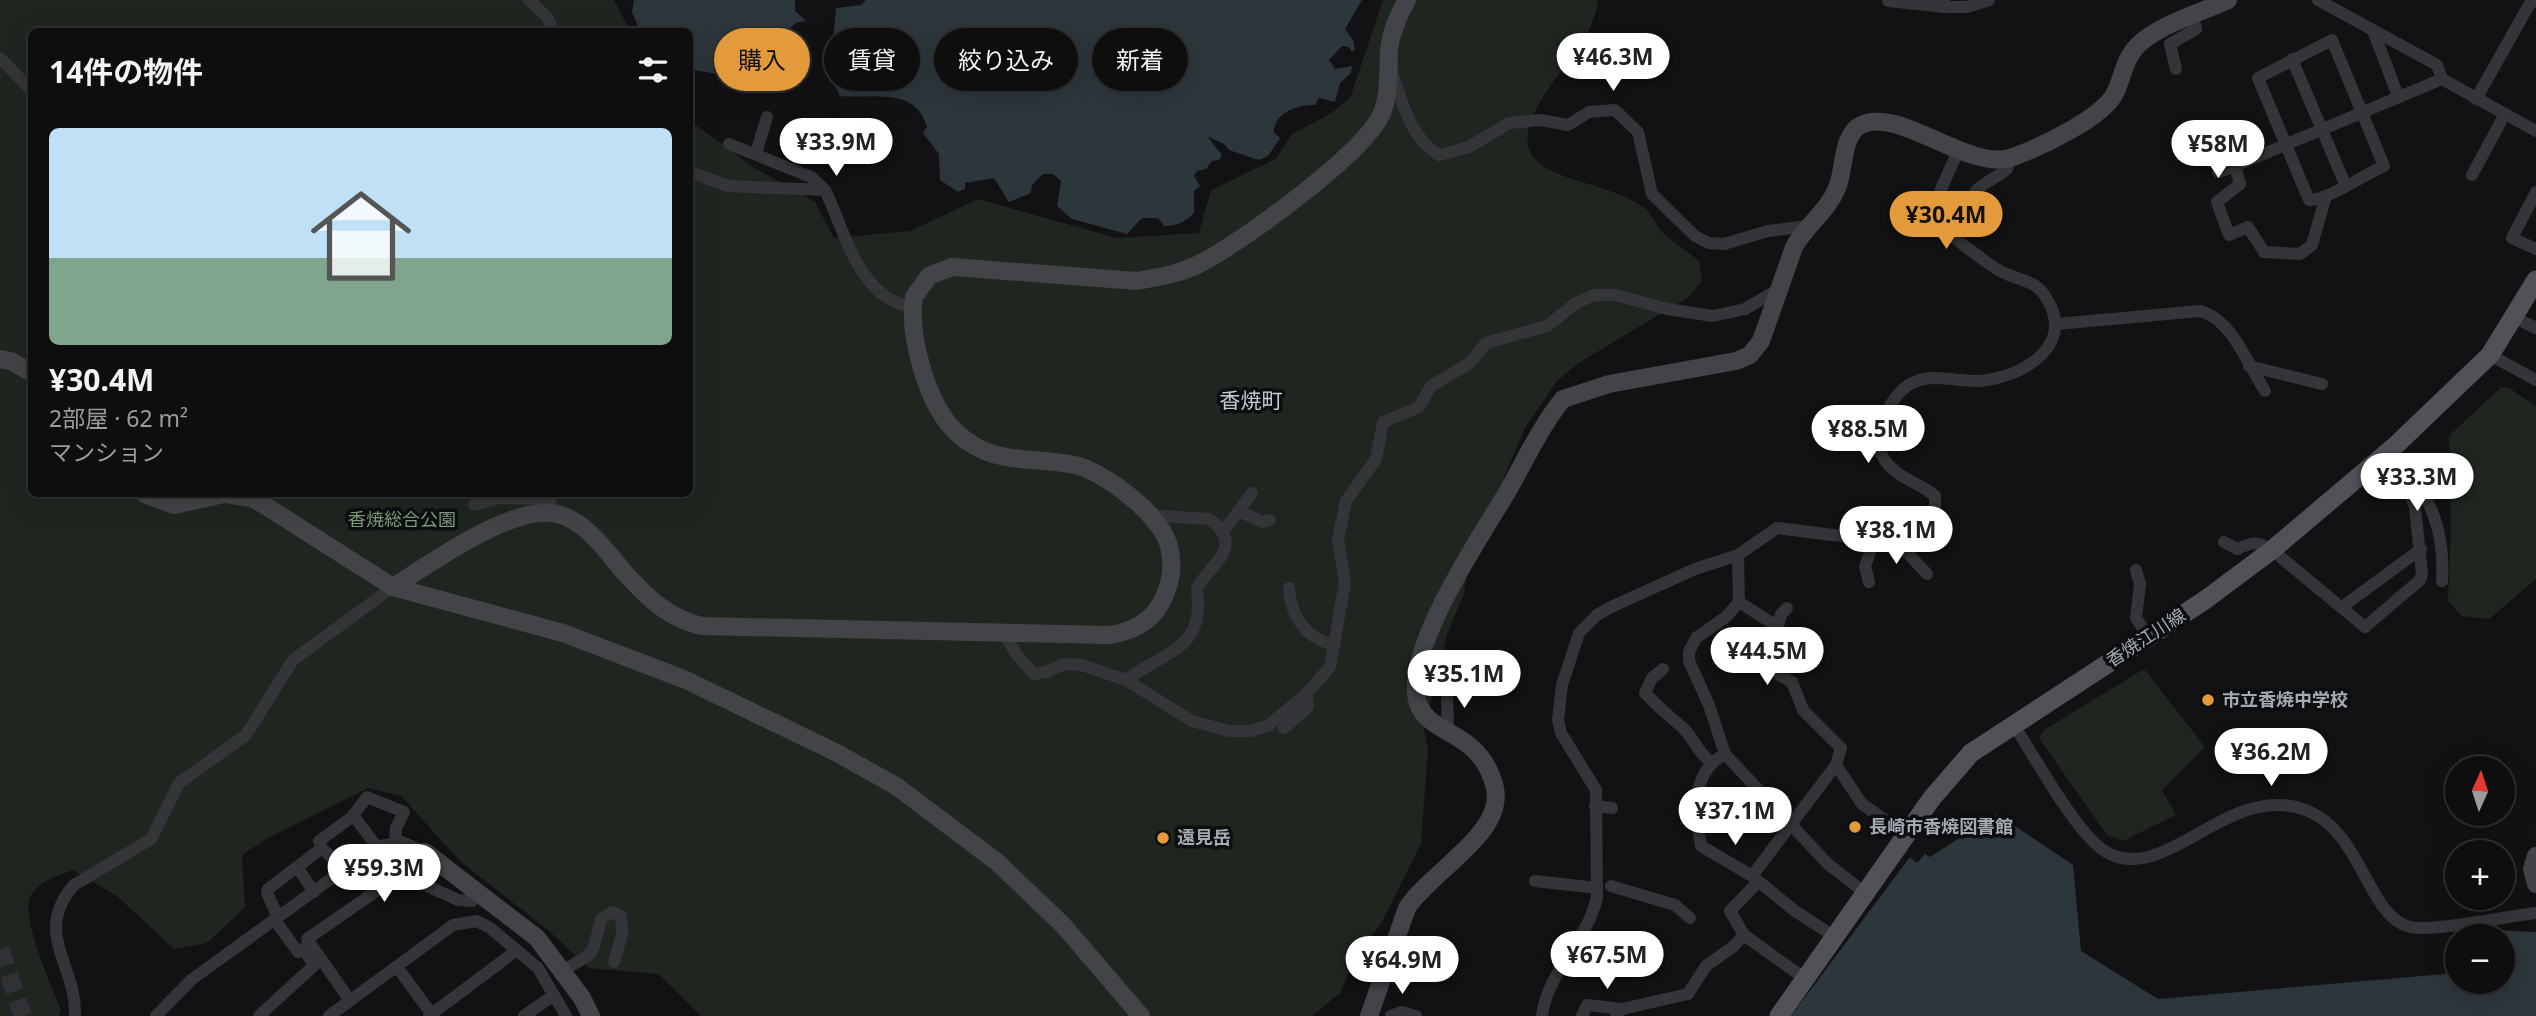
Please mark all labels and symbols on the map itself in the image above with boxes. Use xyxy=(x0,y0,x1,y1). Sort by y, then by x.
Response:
pin: ¥46.3M xyxy=(1556,34,1670,93)
pin: ¥33.9M xyxy=(779,118,893,178)
pin: ¥58M xyxy=(2177,120,2259,180)
pin: ¥30.4M xyxy=(1889,191,2003,251)
district label: 香焼町 xyxy=(1220,386,1283,414)
pin: ¥88.5M xyxy=(1811,406,1925,465)
pin: ¥33.3M xyxy=(2360,454,2474,513)
pin: ¥38.1M xyxy=(1839,506,1953,566)
park label: 香焼総合公園 xyxy=(348,507,456,531)
street label: 香焼江川線 xyxy=(2101,603,2190,672)
pin: ¥44.5M xyxy=(1710,628,1824,687)
pin: ¥35.1M xyxy=(1407,650,1521,710)
place label: 市立香焼中学校 xyxy=(2222,687,2348,711)
marker: 市立香焼中学校 xyxy=(2200,692,2216,708)
pin: ¥36.2M xyxy=(2214,728,2328,788)
north arrow xyxy=(2445,756,2515,826)
pin: ¥37.1M xyxy=(1678,788,1792,847)
place label: 長崎市香焼図書館 xyxy=(1869,814,2013,838)
marker: 長崎市香焼図書館 xyxy=(1847,819,1863,835)
place label: 遠見岳 xyxy=(1177,825,1231,849)
marker: 遠見岳 xyxy=(1155,830,1171,846)
pin: ¥59.3M xyxy=(327,844,441,904)
pin: ¥67.5M xyxy=(1550,932,1664,991)
pin: ¥64.9M xyxy=(1345,936,1459,996)

